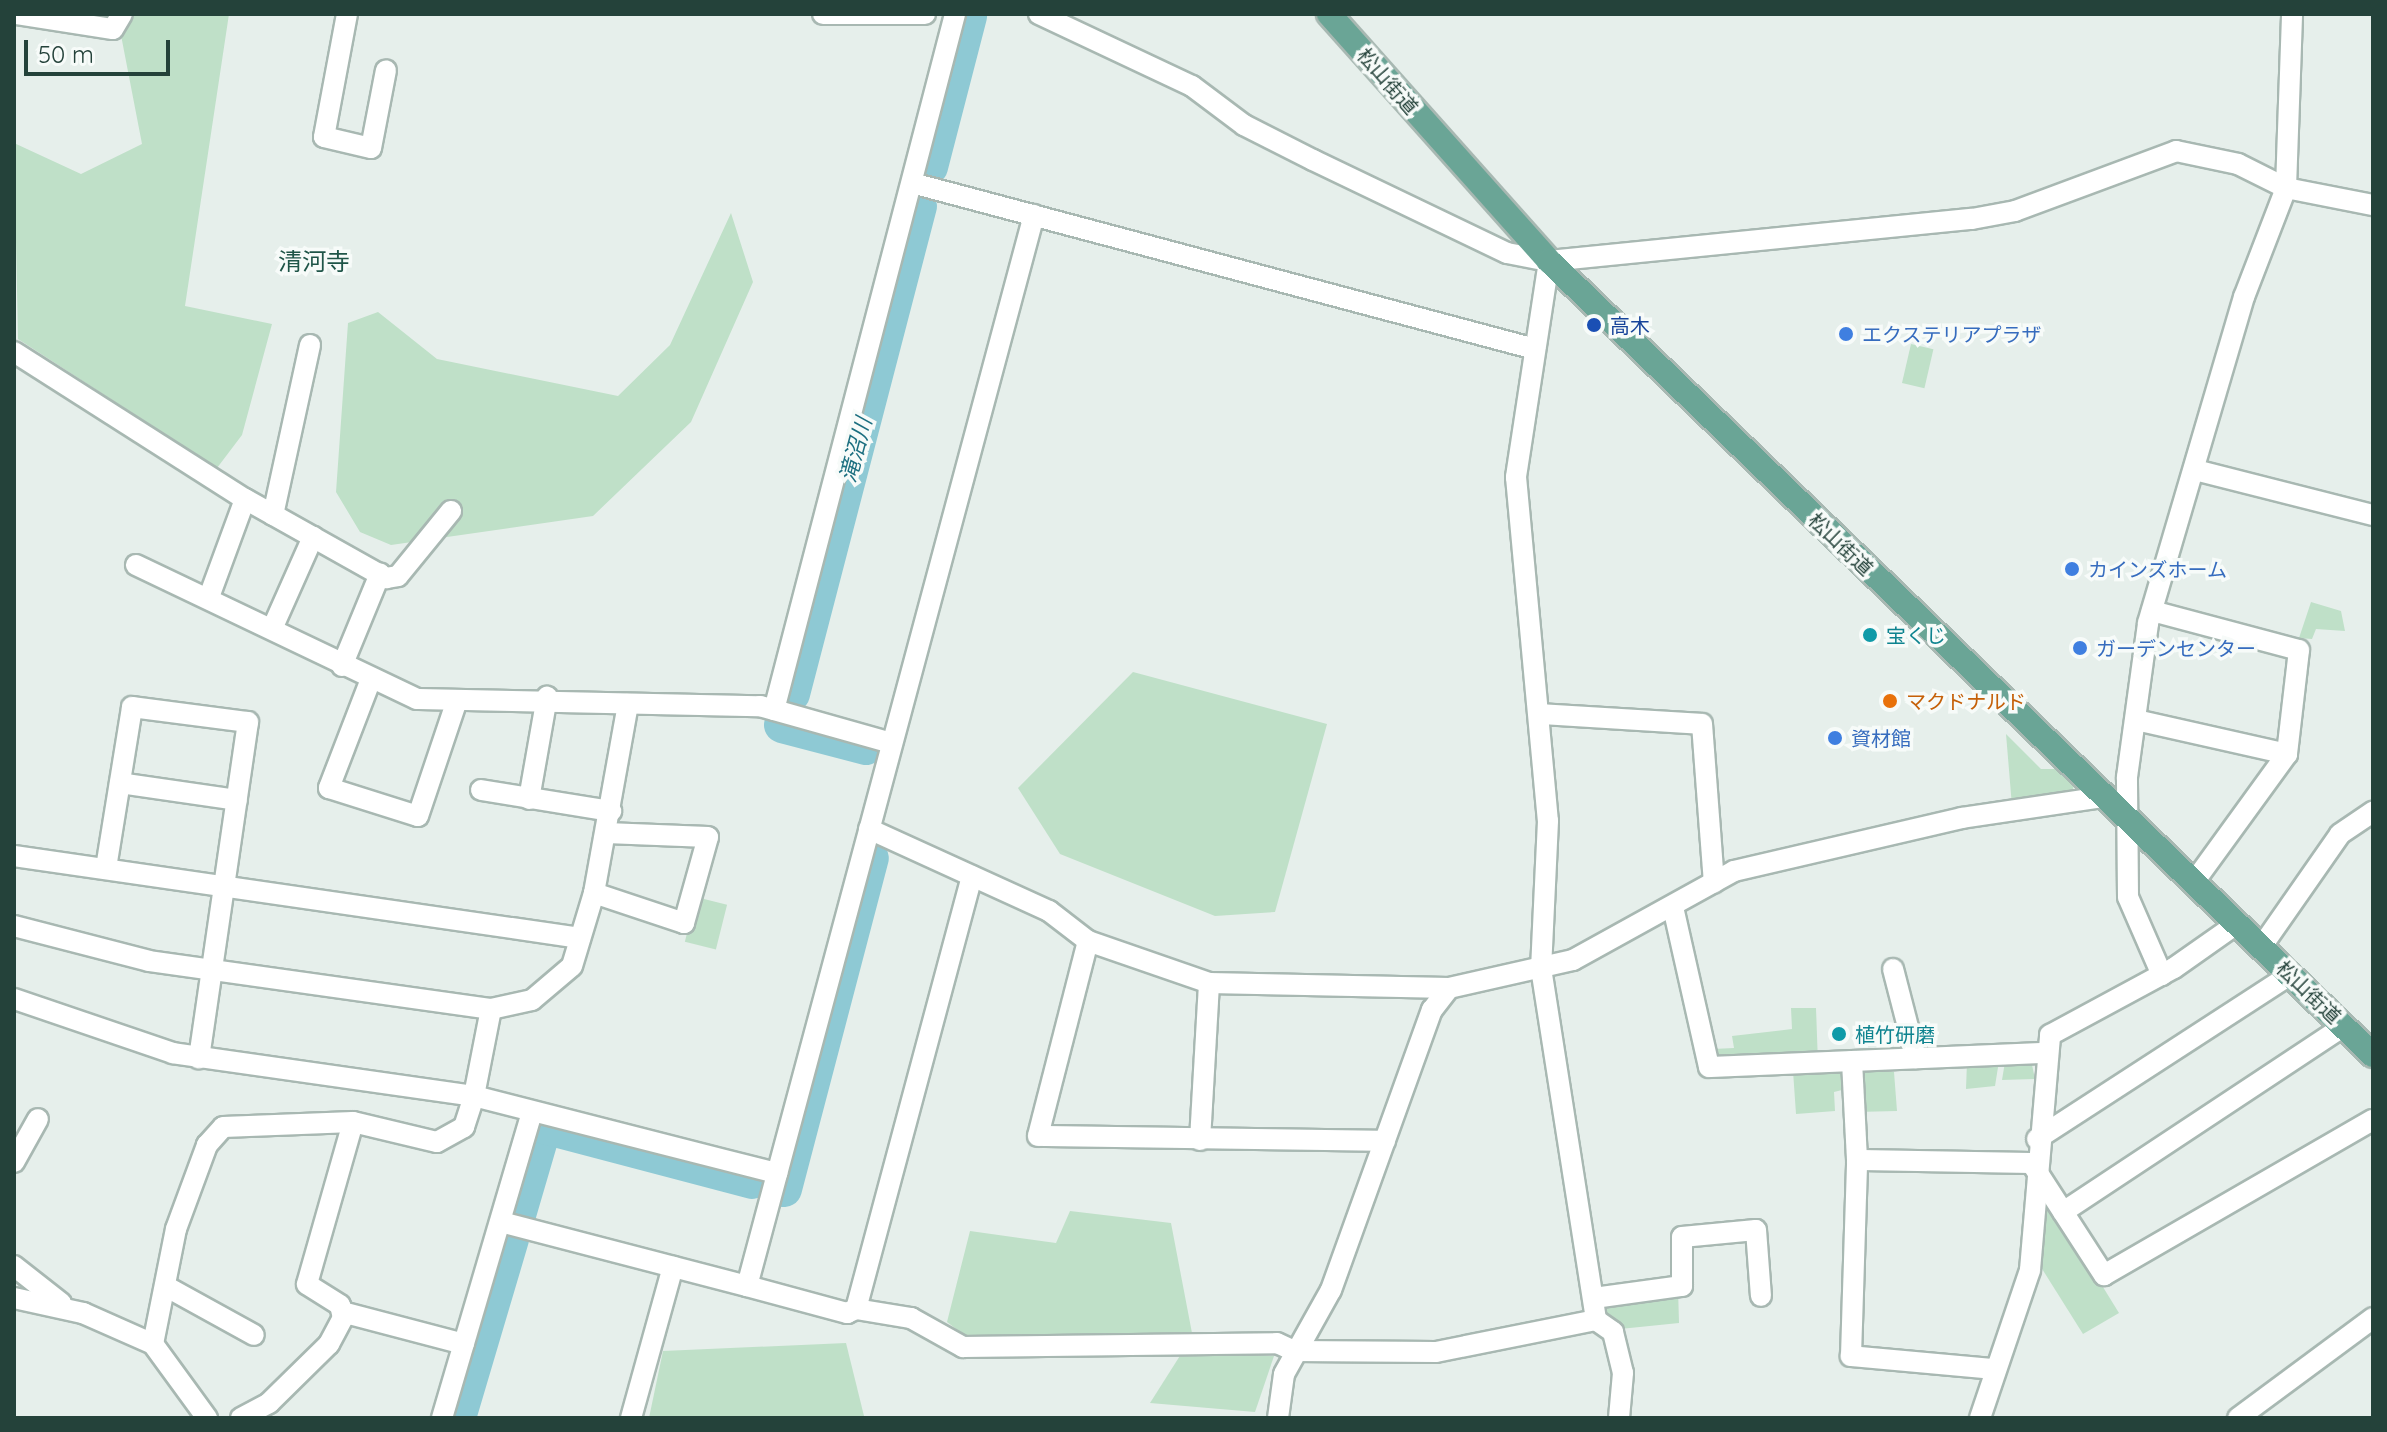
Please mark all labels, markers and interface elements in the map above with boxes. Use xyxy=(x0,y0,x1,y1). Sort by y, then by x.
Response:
scale bar xyxy=(28,24,174,74)
text: 50 m xyxy=(38,39,94,69)
street label: 松山街道 xyxy=(1353,43,1423,119)
district label: 清河寺 xyxy=(278,248,350,276)
place label: 高木 xyxy=(1610,313,1650,337)
marker: 高木 xyxy=(1585,316,1603,334)
place label: エクステリアプラザ xyxy=(1862,322,2042,346)
marker: エクステリアプラザ xyxy=(1837,325,1855,343)
water label: 滝沼川 xyxy=(835,415,877,485)
street label: 松山街道 xyxy=(1804,508,1878,580)
place label: カインズホーム xyxy=(2088,557,2228,581)
marker: カインズホーム xyxy=(2063,560,2081,578)
place label: 宝くじ xyxy=(1886,623,1946,647)
marker: 宝くじ xyxy=(1861,626,1879,644)
place label: ガーデンセンター xyxy=(2096,636,2256,660)
marker: ガーデンセンター xyxy=(2071,639,2089,657)
place label: マクドナルド xyxy=(1906,689,2026,713)
marker: マクドナルド xyxy=(1881,692,1899,710)
place label: 資材館 xyxy=(1851,726,1911,750)
marker: 資材館 xyxy=(1826,729,1844,747)
street label: 松山街道 xyxy=(2272,956,2346,1028)
place label: 植竹研磨 xyxy=(1855,1022,1935,1046)
marker: 植竹研磨 xyxy=(1830,1025,1848,1043)

